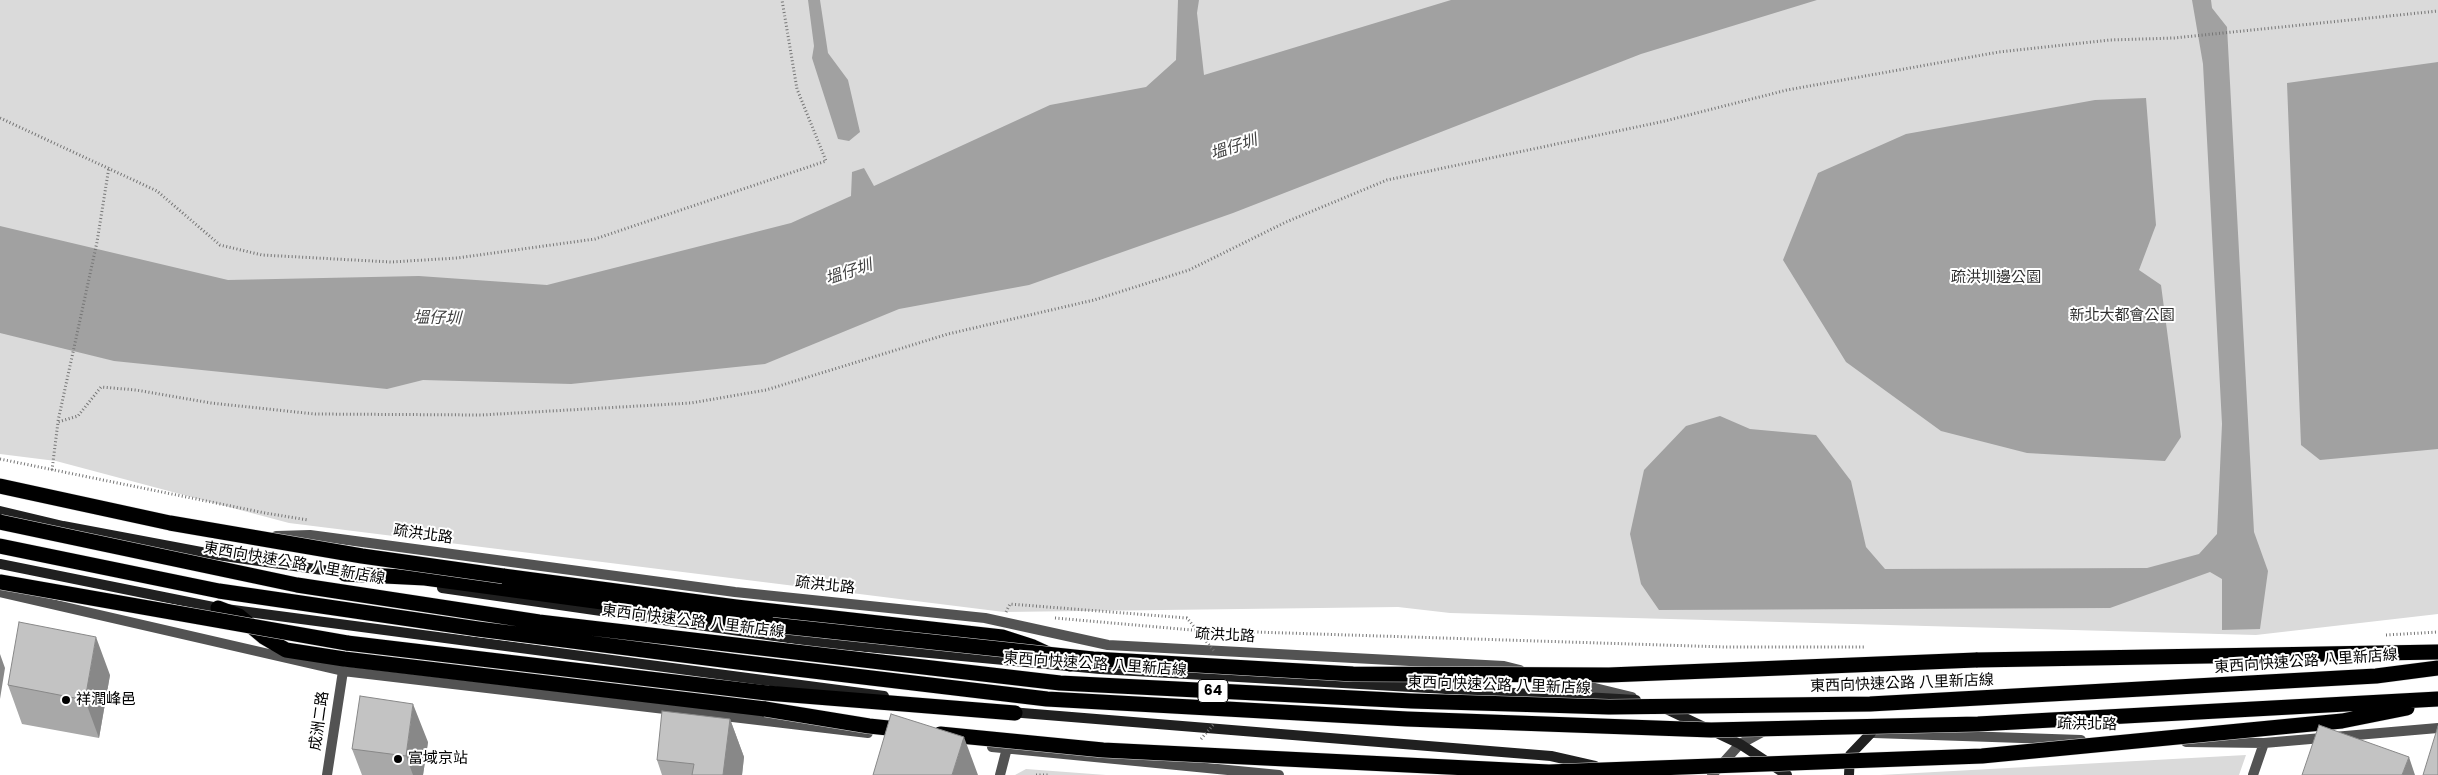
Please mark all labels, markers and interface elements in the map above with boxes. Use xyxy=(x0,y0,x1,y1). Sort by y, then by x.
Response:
water label: 塭仔圳 xyxy=(1208,131,1260,165)
water label: 塭仔圳 xyxy=(823,256,875,290)
park label: 疏洪圳邊公園 xyxy=(1951,269,2041,287)
park label: 新北大都會公園 xyxy=(2070,307,2174,325)
water label: 塭仔圳 xyxy=(413,309,461,329)
street label: 疏洪北路 xyxy=(392,522,454,548)
street label: 東西向快速公路 八里新店線 xyxy=(202,539,386,589)
street label: 疏洪北路 xyxy=(794,574,856,598)
street label: 東西向快速公路 八里新店線 xyxy=(601,602,785,642)
street label: 疏洪北路 xyxy=(1195,625,1255,647)
street label: 東西向快速公路 八里新店線 xyxy=(2214,647,2398,677)
street label: 東西向快速公路 八里新店線 xyxy=(1003,650,1187,680)
street label: 東西向快速公路 八里新店線 xyxy=(1810,672,1994,696)
street label: 東西向快速公路 八里新店線 xyxy=(1407,674,1591,698)
road number: 64 xyxy=(1198,679,1228,702)
street label: 成洲二路 xyxy=(307,690,333,752)
place label: 祥潤峰邑 xyxy=(76,691,136,709)
marker: 祥潤峰邑 xyxy=(60,694,72,706)
street label: 疏洪北路 xyxy=(2057,715,2117,735)
place label: 富域京站 xyxy=(408,750,468,768)
marker: 富域京站 xyxy=(392,753,404,765)

